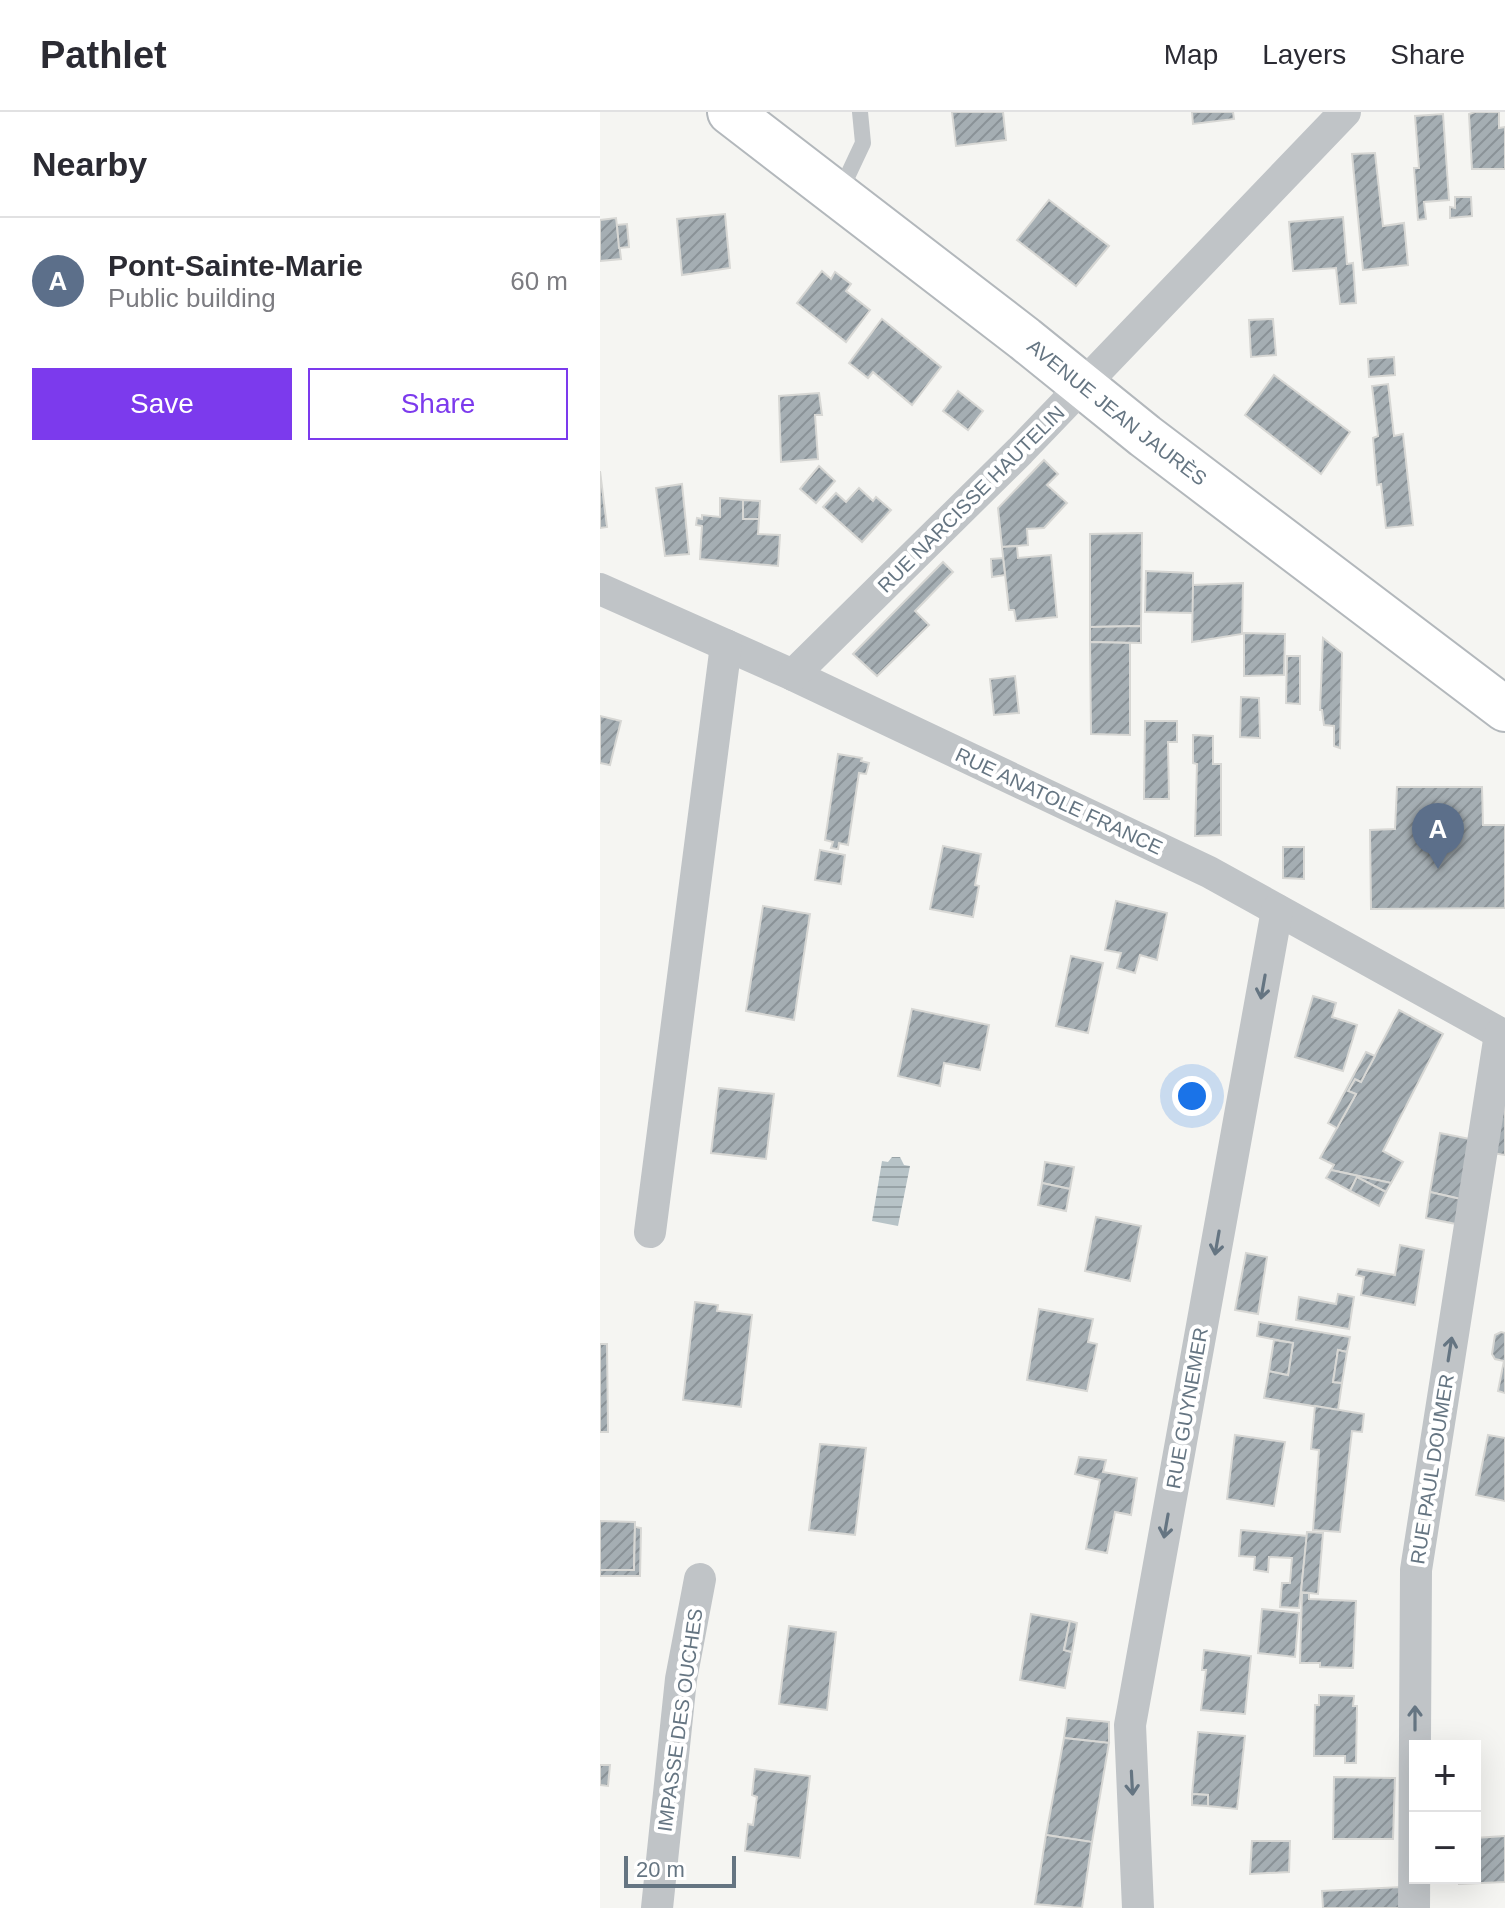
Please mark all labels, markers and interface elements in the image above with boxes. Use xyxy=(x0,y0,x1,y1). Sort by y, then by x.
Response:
text: Pathlet xyxy=(40,34,167,76)
text: Map xyxy=(1164,39,1218,70)
text: Layers xyxy=(1262,39,1346,70)
text: Share xyxy=(1390,39,1465,70)
text: Nearby xyxy=(32,145,147,183)
text: Pont-Sainte-Marie xyxy=(108,249,363,282)
text: A xyxy=(49,266,67,296)
text: 60 m xyxy=(510,266,568,296)
text: Public building xyxy=(108,283,276,313)
street label: AVENUE JEAN JAURÈS xyxy=(1023,335,1211,490)
button: Save xyxy=(32,368,292,440)
button: Share xyxy=(308,368,568,440)
street label: RUE NARCISSE HAUTELIN xyxy=(873,401,1069,597)
street label: RUE ANATOLE FRANCE xyxy=(952,743,1166,859)
pin: A xyxy=(1412,803,1464,869)
one-way arrow xyxy=(1255,973,1270,999)
your location xyxy=(1172,1076,1212,1116)
one-way arrow xyxy=(1209,1229,1224,1255)
street label: RUE GUYNEMER xyxy=(1162,1326,1212,1490)
one-way arrow xyxy=(1444,1337,1459,1362)
street label: RUE PAUL DOUMER xyxy=(1406,1372,1458,1566)
one-way arrow xyxy=(1157,1513,1172,1538)
street label: IMPASSE DES OUCHES xyxy=(653,1607,707,1833)
one-way arrow xyxy=(1407,1705,1423,1732)
map controls xyxy=(1409,1740,1481,1884)
button: + xyxy=(1409,1740,1481,1812)
one-way arrow xyxy=(1125,1769,1140,1796)
button: − xyxy=(1409,1812,1481,1884)
scale bar xyxy=(624,1852,736,1888)
text: 20 m xyxy=(636,1857,685,1882)

